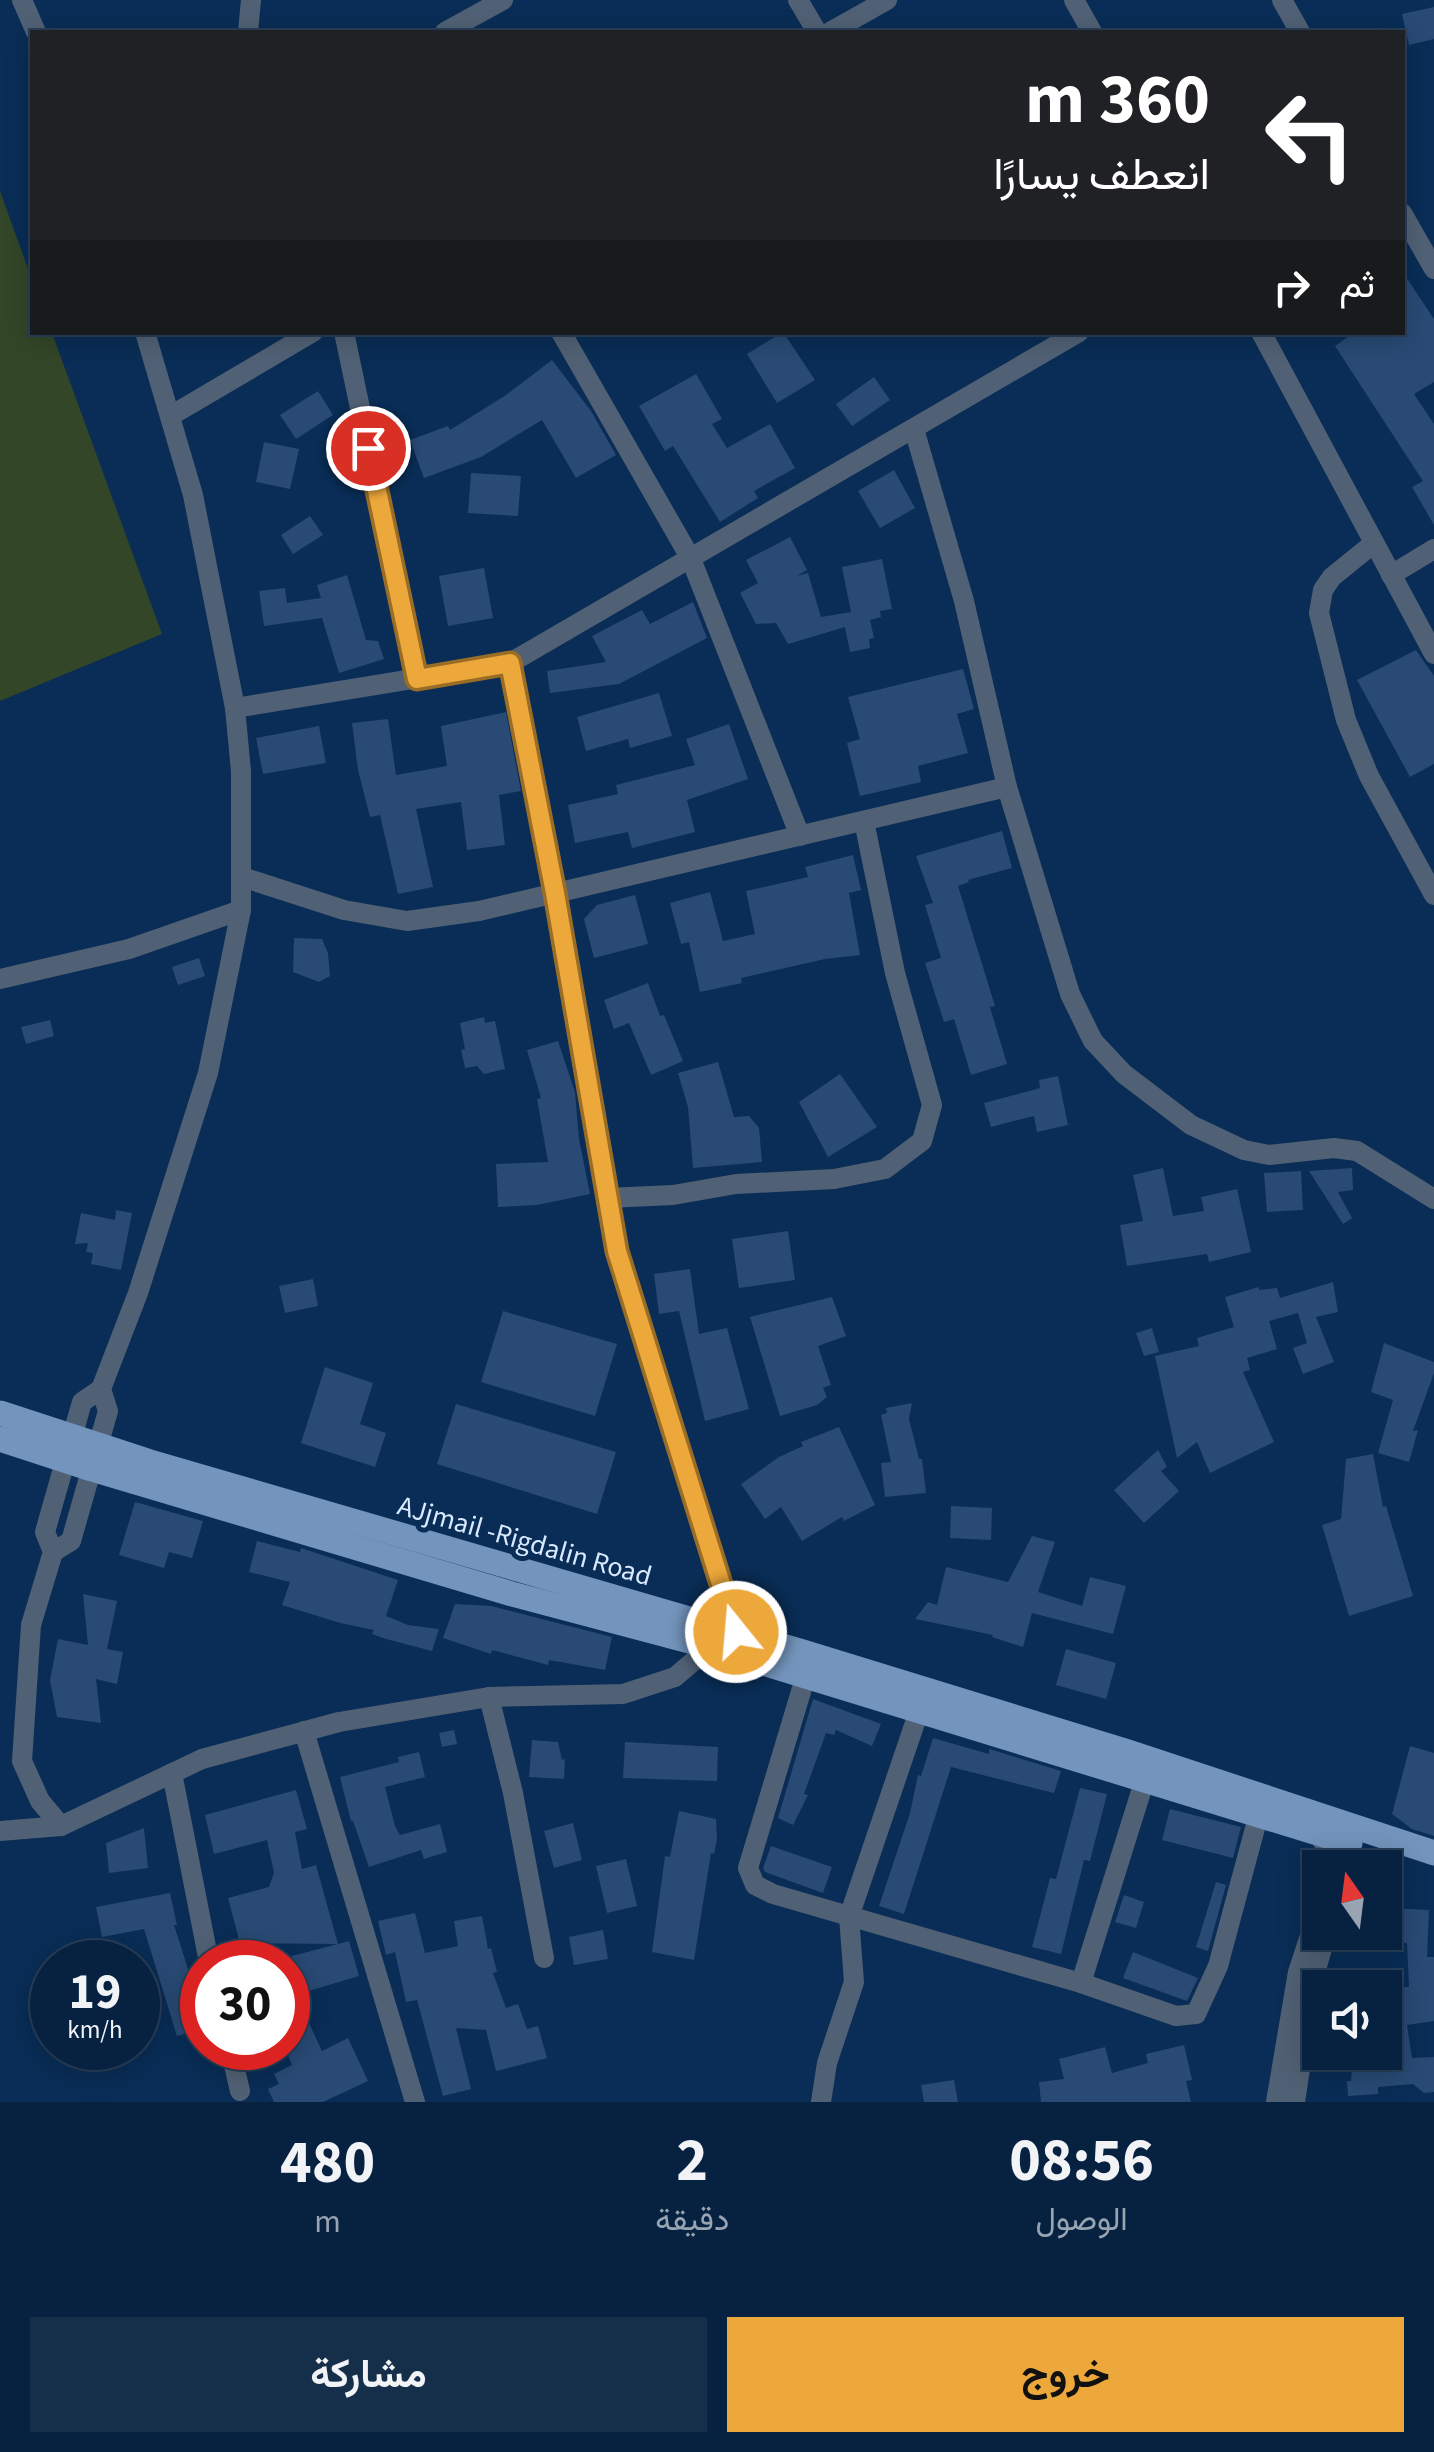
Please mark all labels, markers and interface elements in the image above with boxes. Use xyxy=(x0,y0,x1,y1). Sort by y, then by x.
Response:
text: 360 m xyxy=(1025,50,1210,150)
icon: left xyxy=(1245,70,1375,200)
text: انعطف يسارًا xyxy=(993,143,1210,207)
text: ثم xyxy=(1339,258,1375,312)
icon: right xyxy=(1264,260,1319,315)
pin xyxy=(326,406,411,491)
icon: arrive xyxy=(341,421,396,476)
street label: AJjmail -Rigdalin Road xyxy=(393,1486,656,1596)
position arrow xyxy=(684,1580,788,1684)
north arrow xyxy=(1302,1850,1402,1950)
map controls xyxy=(1302,1850,1402,2070)
speed limit sign: 30 xyxy=(180,1940,310,2070)
text: 19 xyxy=(69,1957,121,2028)
button: sound xyxy=(1302,1970,1402,2070)
text: km/h xyxy=(67,2012,123,2048)
text: 2 xyxy=(676,2119,708,2204)
text: 08:56 xyxy=(1009,2119,1154,2204)
text: 480 xyxy=(280,2121,375,2206)
text: دقيقة xyxy=(655,2197,729,2243)
text: الوصول xyxy=(1035,2197,1128,2243)
text: m xyxy=(314,2199,341,2245)
button: مشاركة xyxy=(30,2317,707,2432)
button: خروج xyxy=(727,2317,1404,2432)

